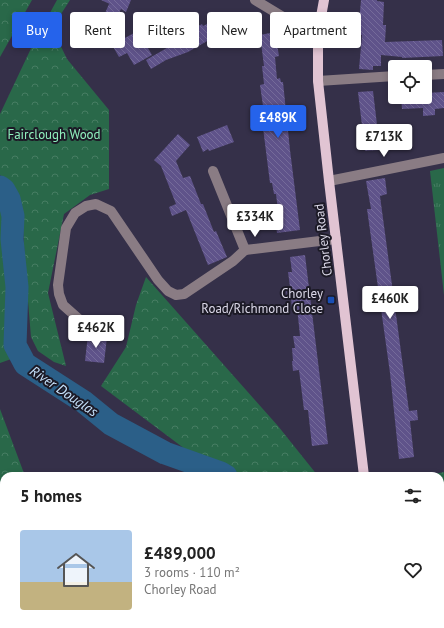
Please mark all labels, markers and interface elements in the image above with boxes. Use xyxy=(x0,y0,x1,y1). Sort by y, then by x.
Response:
chip: Buy xyxy=(12,12,62,48)
chip: Rent xyxy=(70,12,125,48)
chip: Filters xyxy=(133,12,199,48)
chip: New xyxy=(207,12,262,48)
chip: Apartment xyxy=(270,12,361,48)
map controls xyxy=(388,60,432,104)
button: locate xyxy=(388,60,432,104)
pin: £489K xyxy=(250,105,306,139)
text: £489K xyxy=(259,109,297,126)
pin: £713K xyxy=(356,124,412,158)
park label: Fairclough Wood xyxy=(7,126,101,143)
text: £713K xyxy=(365,128,403,145)
street label: Chorley Road xyxy=(310,203,336,277)
pin: £334K xyxy=(227,204,283,238)
text: £334K xyxy=(236,208,274,225)
place label: Chorley Road/Richmond Close xyxy=(201,285,323,317)
pin: £460K xyxy=(362,286,418,320)
text: £460K xyxy=(371,290,409,307)
marker: Chorley Road/Richmond Close xyxy=(326,295,336,305)
pin: £462K xyxy=(68,315,124,349)
text: £462K xyxy=(77,319,115,336)
water label: River Douglas xyxy=(27,362,102,421)
text: 5 homes xyxy=(20,485,82,507)
icon: filters xyxy=(402,485,424,507)
text: £489,000 xyxy=(144,542,216,564)
icon: home xyxy=(52,546,100,594)
icon: heart xyxy=(402,559,424,581)
text: 3 rooms · 110 m² xyxy=(144,564,240,581)
text: Chorley Road xyxy=(144,581,217,598)

